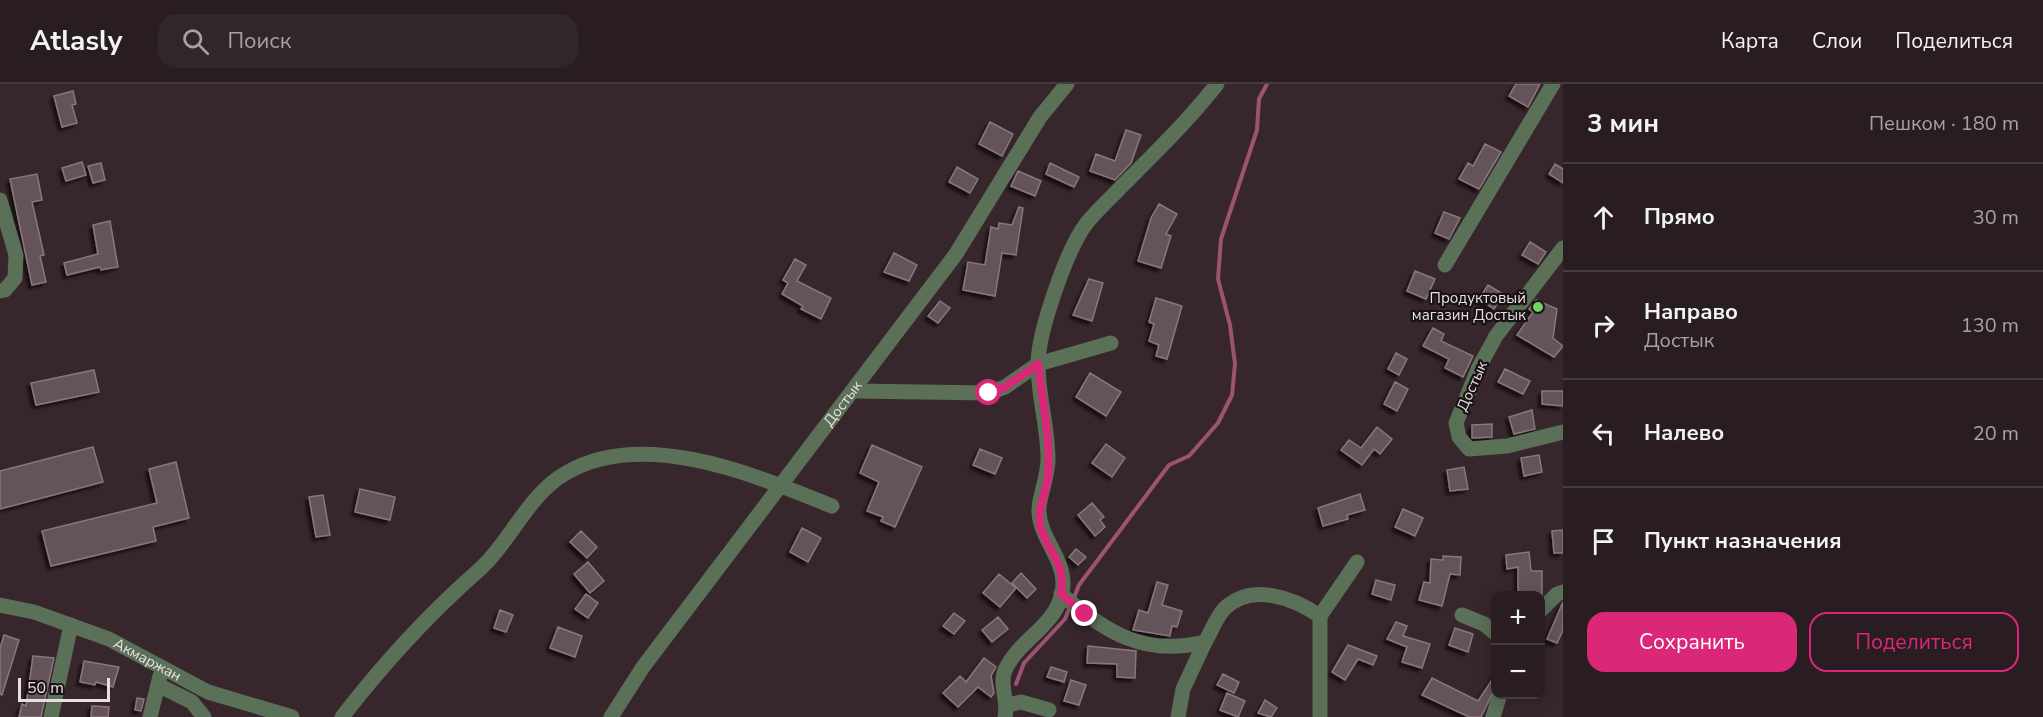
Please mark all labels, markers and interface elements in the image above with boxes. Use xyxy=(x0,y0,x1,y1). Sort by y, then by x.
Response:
search box xyxy=(158,14,578,68)
text: Atlasly xyxy=(30,22,122,60)
icon: search xyxy=(179,25,212,58)
text: Поиск xyxy=(227,26,291,56)
text: Карта xyxy=(1721,27,1779,55)
text: Слои xyxy=(1812,27,1862,55)
text: Поделиться xyxy=(1895,27,2013,55)
text: 3 мин xyxy=(1587,106,1659,141)
text: Пешком · 180 m xyxy=(1869,110,2019,137)
icon: ahead xyxy=(1587,201,1620,234)
text: Прямо xyxy=(1644,202,1715,232)
text: 30 m xyxy=(1973,204,2019,231)
place label: Продуктовый магазин Достык xyxy=(1412,288,1526,325)
text: Направо xyxy=(1644,297,1738,327)
marker: Продуктовый магазин Достык xyxy=(1531,300,1545,314)
icon: right xyxy=(1587,309,1620,342)
text: 130 m xyxy=(1961,312,2019,339)
text: Достык xyxy=(1644,327,1714,354)
street label: Достык xyxy=(1452,358,1492,414)
street label: Достык xyxy=(819,376,867,431)
route start xyxy=(975,379,1001,405)
icon: left xyxy=(1587,417,1620,450)
text: Налево xyxy=(1644,418,1724,448)
text: 20 m xyxy=(1973,420,2019,447)
icon: arrive xyxy=(1587,525,1620,558)
text: Пункт назначения xyxy=(1644,526,1842,556)
map controls xyxy=(1491,591,1545,699)
button: + xyxy=(1491,591,1545,645)
route end xyxy=(1071,600,1097,626)
button: Сохранить xyxy=(1587,612,1797,672)
button: Поделиться xyxy=(1809,612,2019,672)
street label: Акмаржан xyxy=(110,633,185,686)
button: − xyxy=(1491,645,1545,699)
scale bar xyxy=(18,675,110,702)
text: 50 m xyxy=(27,677,64,699)

